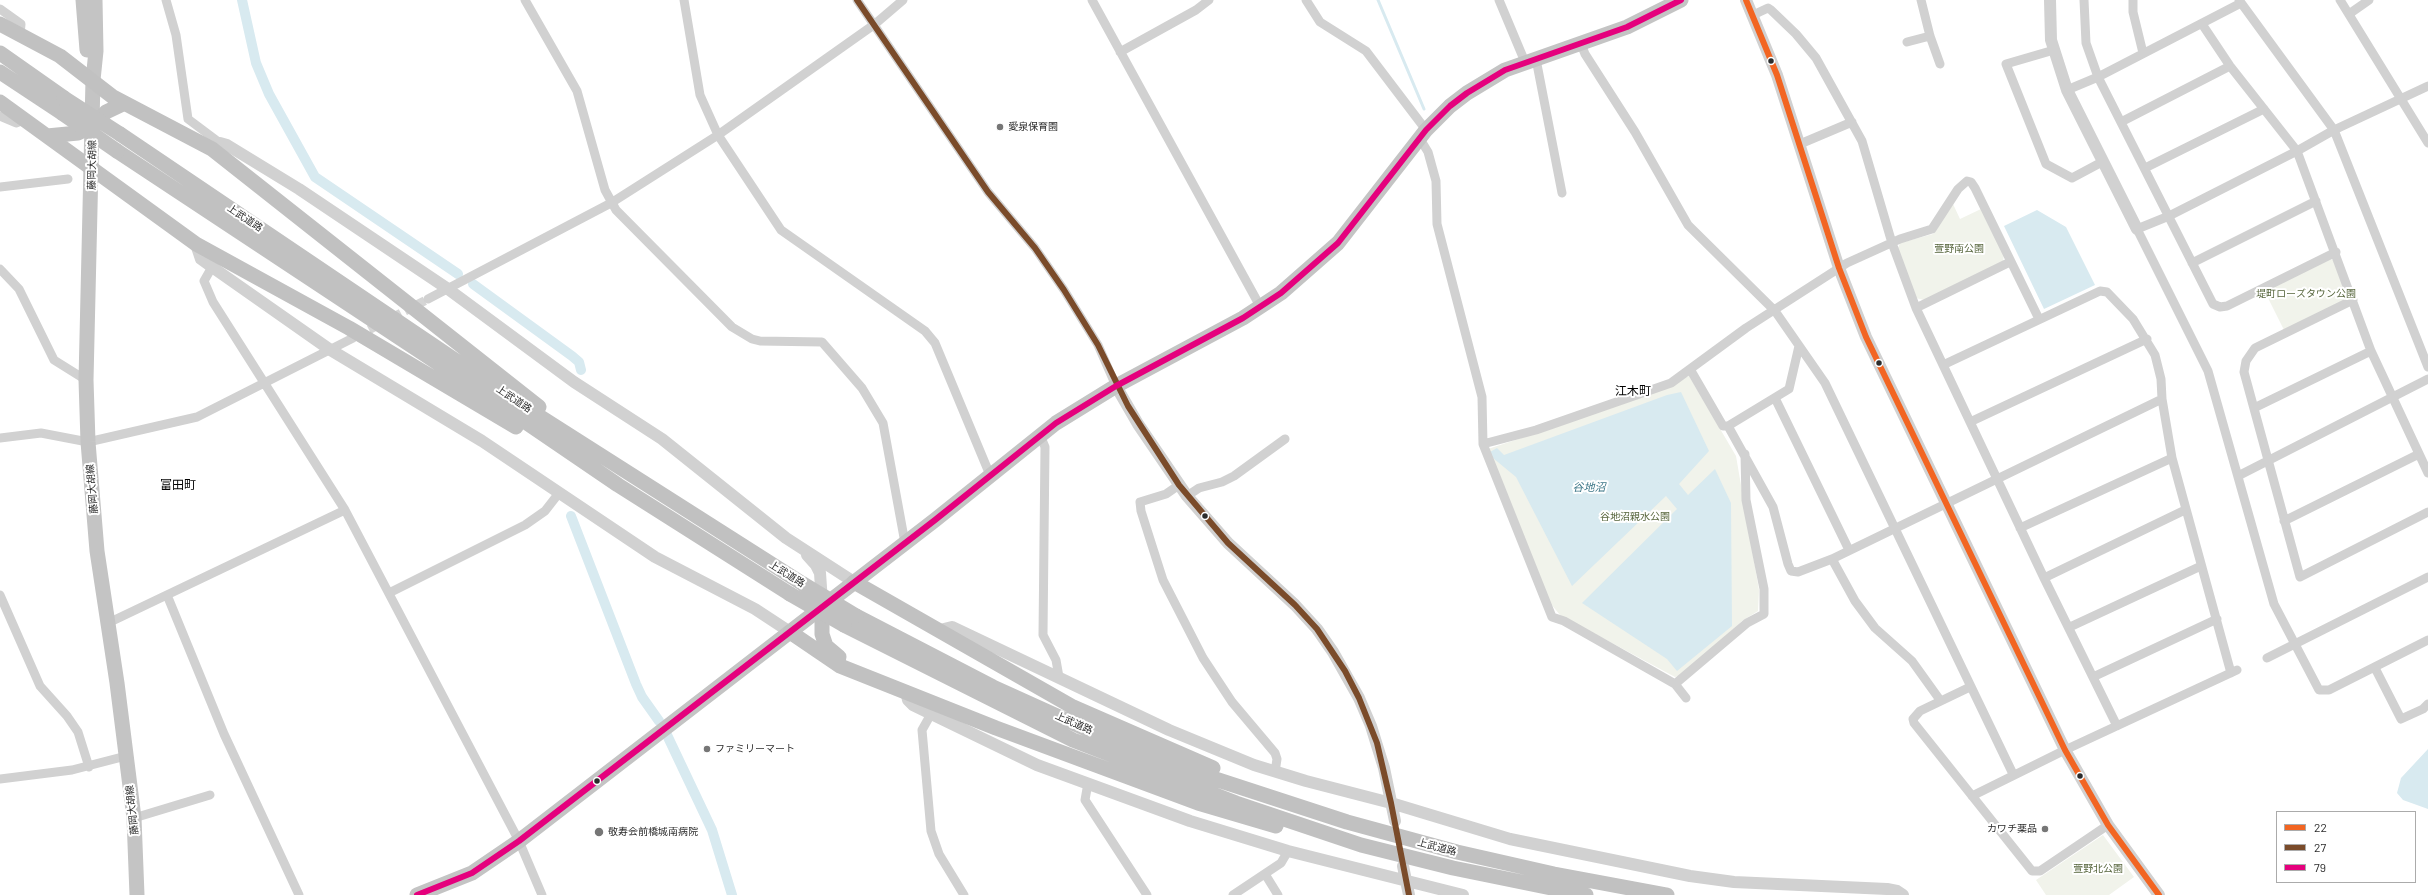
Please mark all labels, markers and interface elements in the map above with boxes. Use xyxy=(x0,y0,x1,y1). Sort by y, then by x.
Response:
unlabelled marker xyxy=(1766,56,1776,66)
place label: 愛泉保育園 xyxy=(1008,121,1058,133)
marker: 愛泉保育園 xyxy=(995,122,1005,132)
street label: 藤岡大胡線 xyxy=(86,140,98,190)
street label: 上武道路 xyxy=(225,202,265,234)
park label: 萱野南公園 xyxy=(1934,243,1984,255)
park label: 堤町ローズタウン公園 xyxy=(2256,288,2356,300)
unlabelled marker xyxy=(1874,358,1884,368)
street label: 上武道路 xyxy=(494,383,534,415)
district label: 江木町 xyxy=(1615,384,1651,398)
street label: 藤岡大胡線 xyxy=(84,464,100,514)
district label: 富田町 xyxy=(160,478,196,492)
water label: 谷地沼 xyxy=(1573,480,1605,494)
unlabelled marker xyxy=(1200,511,1210,521)
park label: 谷地沼親水公園 xyxy=(1600,511,1670,523)
street label: 上武道路 xyxy=(767,558,807,590)
street label: 上武道路 xyxy=(1053,709,1095,737)
place label: ファミリーマート xyxy=(715,743,795,755)
marker: ファミリーマート xyxy=(702,744,712,754)
unlabelled marker xyxy=(2075,771,2085,781)
unlabelled marker xyxy=(592,776,602,786)
street label: 藤岡大胡線 xyxy=(123,785,141,835)
legend xyxy=(2276,811,2416,883)
text: 22 xyxy=(2314,820,2327,834)
place label: カワチ薬品 xyxy=(1987,823,2037,835)
marker: カワチ薬品 xyxy=(2040,824,2050,834)
marker: 敬寿会前橋城南病院 xyxy=(593,826,605,838)
place label: 敬寿会前橋城南病院 xyxy=(608,826,698,838)
street label: 上武道路 xyxy=(1416,836,1458,858)
text: 27 xyxy=(2314,840,2326,854)
text: 79 xyxy=(2314,860,2326,874)
park label: 萱野北公園 xyxy=(2073,863,2123,875)

